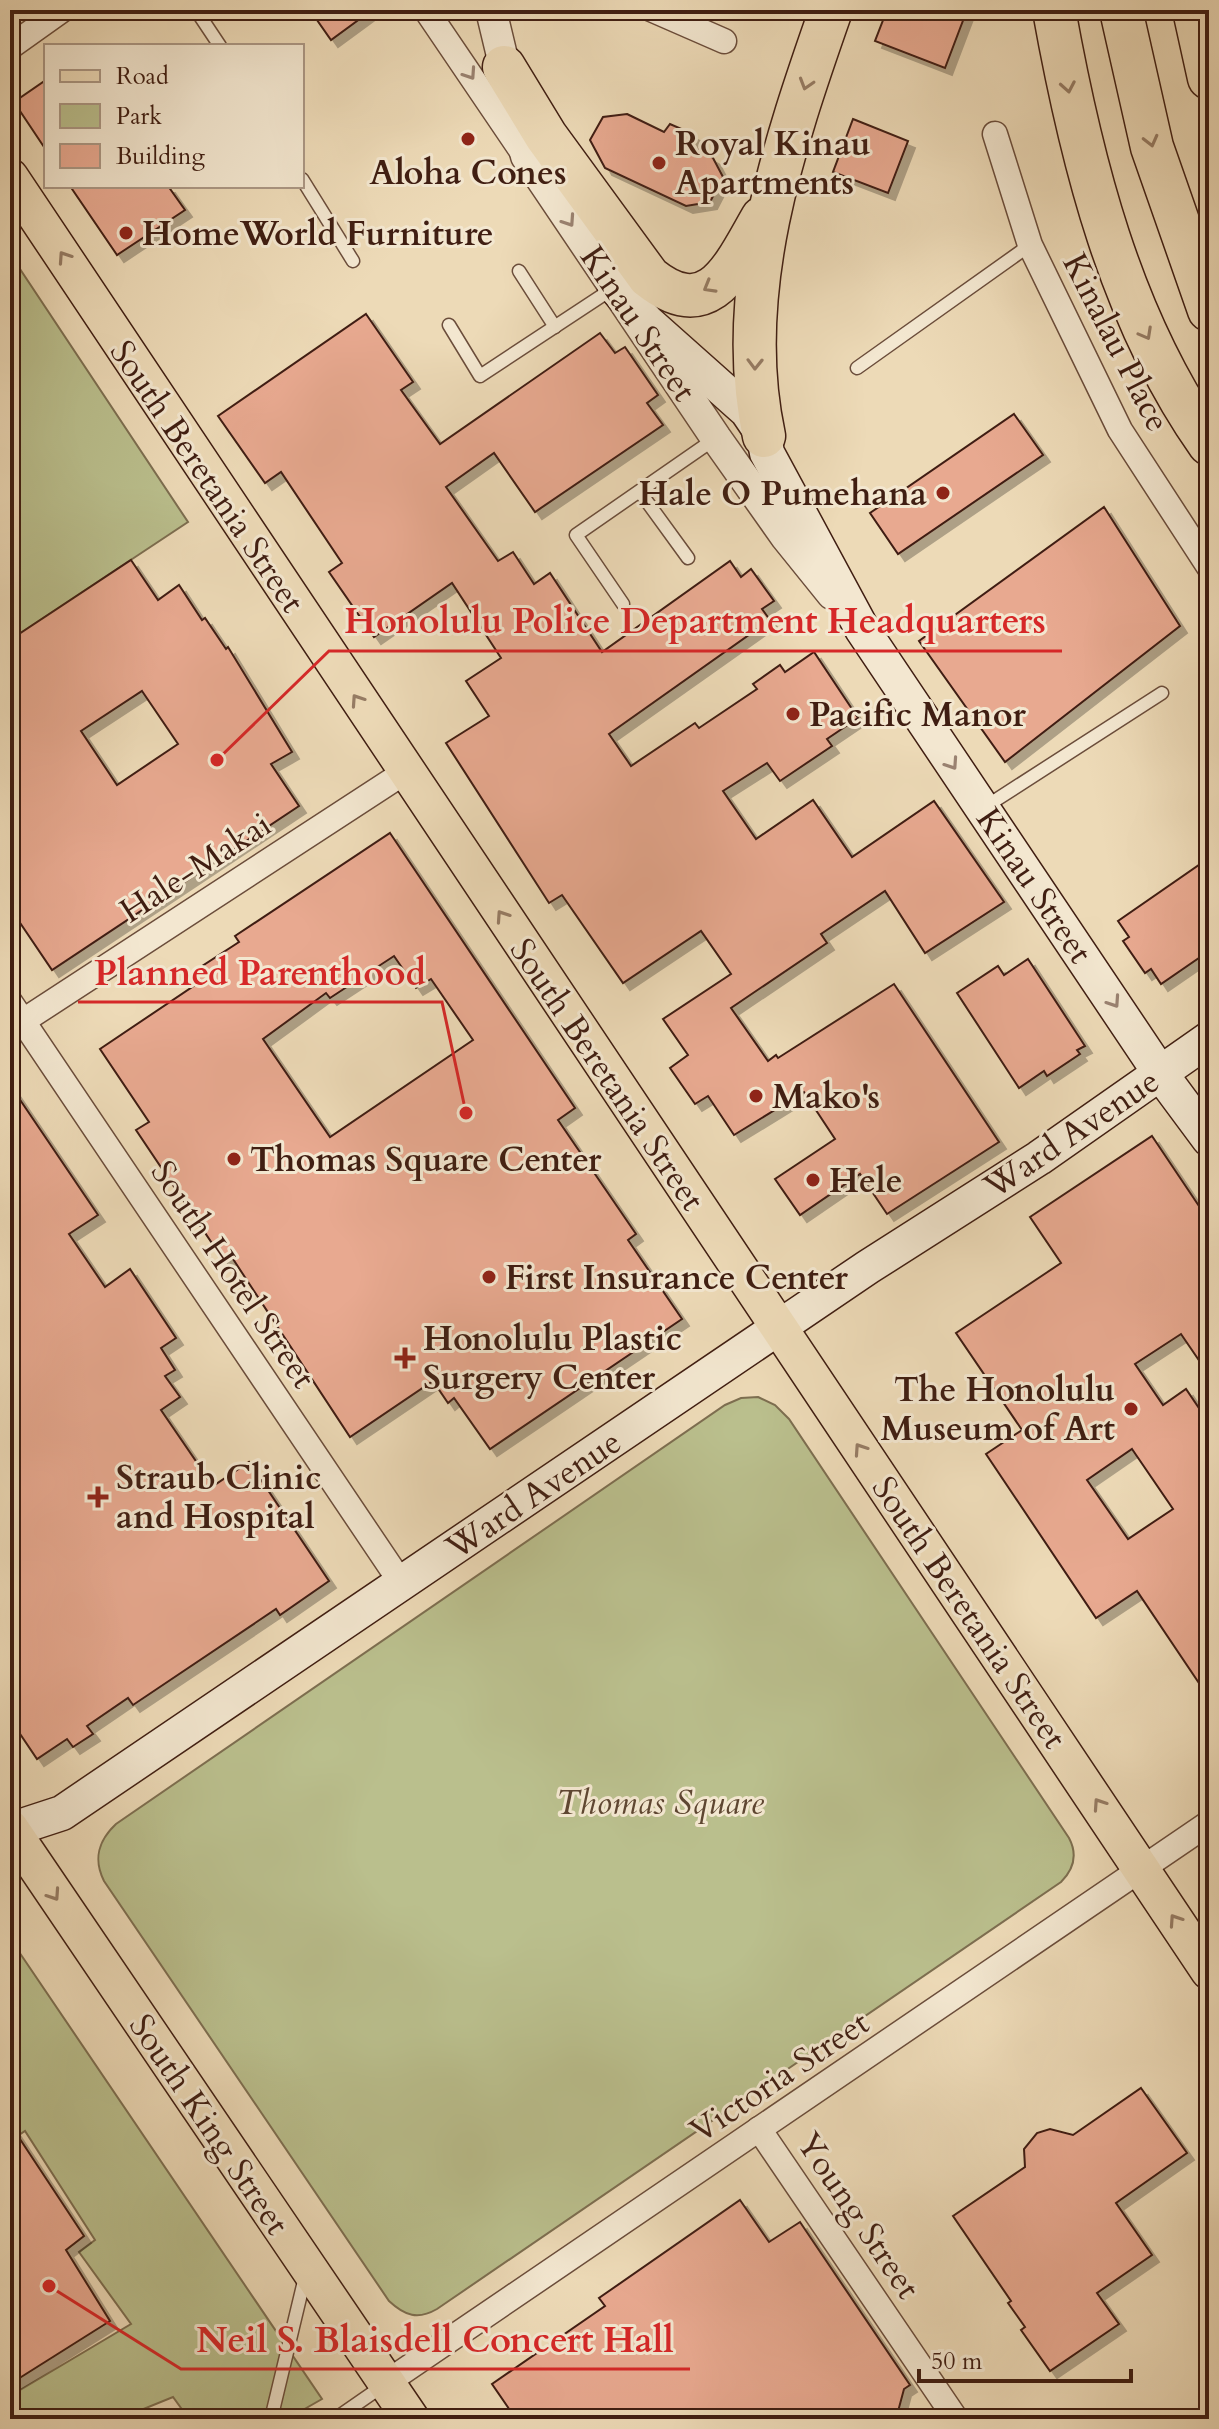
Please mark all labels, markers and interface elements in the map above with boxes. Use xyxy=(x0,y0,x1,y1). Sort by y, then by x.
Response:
legend xyxy=(44,44,304,188)
text: Road xyxy=(116,60,169,93)
one-way arrow xyxy=(460,66,475,80)
one-way arrow xyxy=(799,76,815,90)
one-way arrow xyxy=(1058,80,1075,94)
text: Park xyxy=(116,100,162,133)
place label: Royal Kinau Apartments xyxy=(675,121,871,206)
marker: Aloha Cones xyxy=(459,130,477,148)
one-way arrow xyxy=(1141,133,1158,147)
text: Building xyxy=(116,140,206,173)
place label: Aloha Cones xyxy=(370,150,566,196)
marker: Royal Kinau Apartments xyxy=(650,154,668,172)
place label: HomeWorld Furniture xyxy=(142,211,494,257)
one-way arrow xyxy=(560,212,575,226)
marker: HomeWorld Furniture xyxy=(117,224,135,242)
street label: Kinau Street xyxy=(569,237,707,411)
street label: Kinalau Place xyxy=(1051,245,1181,440)
one-way arrow xyxy=(58,252,73,266)
one-way arrow xyxy=(703,277,718,293)
one-way arrow xyxy=(1137,325,1152,340)
street label: South Beretania Street xyxy=(99,331,316,622)
one-way arrow xyxy=(747,358,764,371)
place label: Hale O Pumehana xyxy=(638,471,927,517)
marker: Hale O Pumehana xyxy=(934,484,952,502)
callout: Honolulu Police Department Headquarters xyxy=(329,591,1062,651)
text: Honolulu Police Department Headquarters xyxy=(344,597,1046,646)
place label: Pacific Manor xyxy=(809,692,1026,738)
one-way arrow xyxy=(352,694,367,708)
marker: Pacific Manor xyxy=(784,705,802,723)
one-way arrow xyxy=(942,755,957,769)
street label: Kinau Street xyxy=(965,799,1103,973)
street label: Hale-Makai xyxy=(111,802,280,934)
one-way arrow xyxy=(497,910,512,924)
street label: South Beretania Street xyxy=(499,929,716,1220)
callout: Planned Parenthood xyxy=(78,942,442,1002)
text: Planned Parenthood xyxy=(94,949,426,998)
one-way arrow xyxy=(1105,993,1120,1007)
street label: Ward Avenue xyxy=(974,1058,1168,1210)
place label: Mako's xyxy=(772,1074,880,1120)
marker: Mako's xyxy=(747,1087,765,1105)
place label: Thomas Square Center xyxy=(250,1137,602,1183)
marker: Thomas Square Center xyxy=(225,1150,243,1168)
street label: South Hotel Street xyxy=(140,1152,327,1398)
place label: Hele xyxy=(829,1158,903,1204)
marker: Hele xyxy=(804,1171,822,1189)
place label: First Insurance Center xyxy=(505,1255,848,1301)
marker: First Insurance Center xyxy=(480,1268,498,1286)
place label: Honolulu Plastic Surgery Center xyxy=(423,1316,682,1401)
marker: Honolulu Plastic Surgery Center xyxy=(394,1347,416,1369)
place label: The Honolulu Museum of Art xyxy=(880,1367,1115,1452)
marker: The Honolulu Museum of Art xyxy=(1122,1400,1140,1418)
street label: Ward Avenue xyxy=(436,1419,630,1571)
one-way arrow xyxy=(855,1443,870,1457)
place label: Straub Clinic and Hospital xyxy=(116,1455,321,1540)
street label: South Beretania Street xyxy=(861,1467,1078,1758)
marker: Straub Clinic and Hospital xyxy=(87,1486,109,1508)
park label: Thomas Square xyxy=(556,1780,765,1826)
one-way arrow xyxy=(1093,1798,1108,1813)
one-way arrow xyxy=(44,1886,59,1900)
one-way arrow xyxy=(1170,1915,1185,1929)
street label: Victoria Street xyxy=(681,2000,878,2154)
street label: South King Street xyxy=(118,2005,300,2244)
street label: Young Street xyxy=(786,2123,931,2308)
callout: Neil S. Blaisdell Concert Hall xyxy=(181,2309,690,2369)
text: Neil S. Blaisdell Concert Hall xyxy=(196,2316,674,2365)
scale bar xyxy=(919,2333,1131,2383)
text: 50 m xyxy=(931,2345,983,2378)

